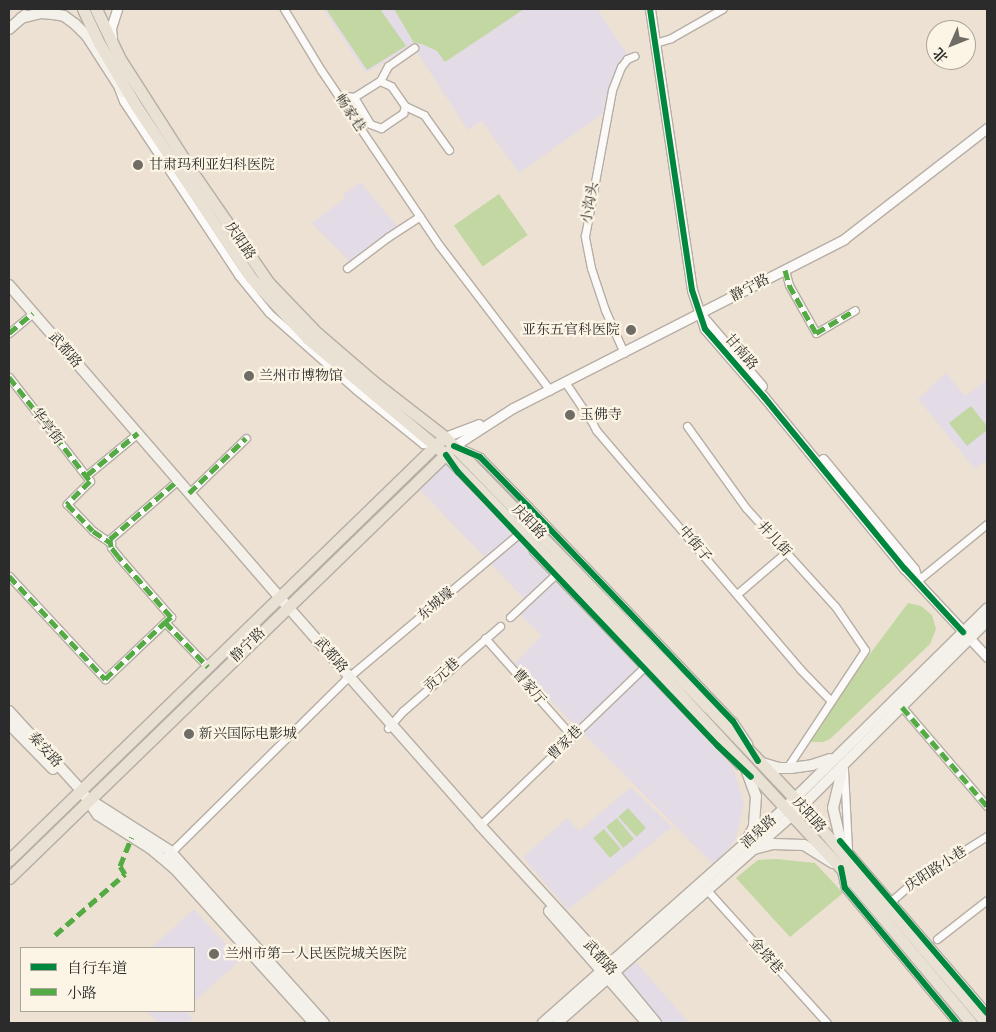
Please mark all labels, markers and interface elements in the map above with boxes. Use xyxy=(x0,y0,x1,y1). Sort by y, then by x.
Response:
north arrow xyxy=(926,20,976,70)
text: 北 xyxy=(930,44,952,66)
street label: 畅家巷 xyxy=(331,91,369,135)
place label: 甘肃玛利亚妇科医院 xyxy=(149,157,275,173)
marker: 甘肃玛利亚妇科医院 xyxy=(131,158,145,172)
street label: 小沟头 xyxy=(578,181,602,225)
street label: 庆阳路 xyxy=(221,219,259,263)
street label: 静宁路 xyxy=(728,271,772,305)
place label: 亚东五官科医院 xyxy=(522,322,620,338)
marker: 亚东五官科医院 xyxy=(624,323,638,337)
street label: 武都路 xyxy=(45,329,85,371)
street label: 甘南路 xyxy=(721,331,761,373)
place label: 兰州市博物馆 xyxy=(259,368,343,384)
marker: 兰州市博物馆 xyxy=(243,370,255,382)
street label: 华亭街 xyxy=(27,404,67,448)
place label: 玉佛寺 xyxy=(580,407,622,423)
marker: 玉佛寺 xyxy=(564,409,576,421)
street label: 庆阳路 xyxy=(508,501,550,543)
street label: 井儿街 xyxy=(754,518,794,560)
street label: 中街子 xyxy=(675,523,715,565)
street label: 东城壕 xyxy=(415,584,457,624)
street label: 静宁路 xyxy=(227,624,269,666)
street label: 武都路 xyxy=(311,634,351,676)
street label: 贡元巷 xyxy=(421,655,463,695)
street label: 曹家厅 xyxy=(509,666,549,708)
street label: 曹家巷 xyxy=(544,722,586,764)
place label: 新兴国际电影城 xyxy=(199,726,297,742)
marker: 新兴国际电影城 xyxy=(183,728,195,740)
street label: 秦安路 xyxy=(25,729,65,771)
street label: 庆阳路 xyxy=(789,794,829,836)
street label: 酒泉路 xyxy=(738,812,780,852)
street label: 庆阳路小巷 xyxy=(902,843,970,895)
street label: 金塔巷 xyxy=(746,935,786,977)
street label: 武都路 xyxy=(580,937,620,979)
place label: 兰州市第一人民医院城关医院 xyxy=(225,946,407,962)
legend xyxy=(20,947,195,1012)
marker: 兰州市第一人民医院城关医院 xyxy=(207,947,221,961)
text: 自行车道 xyxy=(67,959,127,977)
text: 小路 xyxy=(67,984,97,1002)

